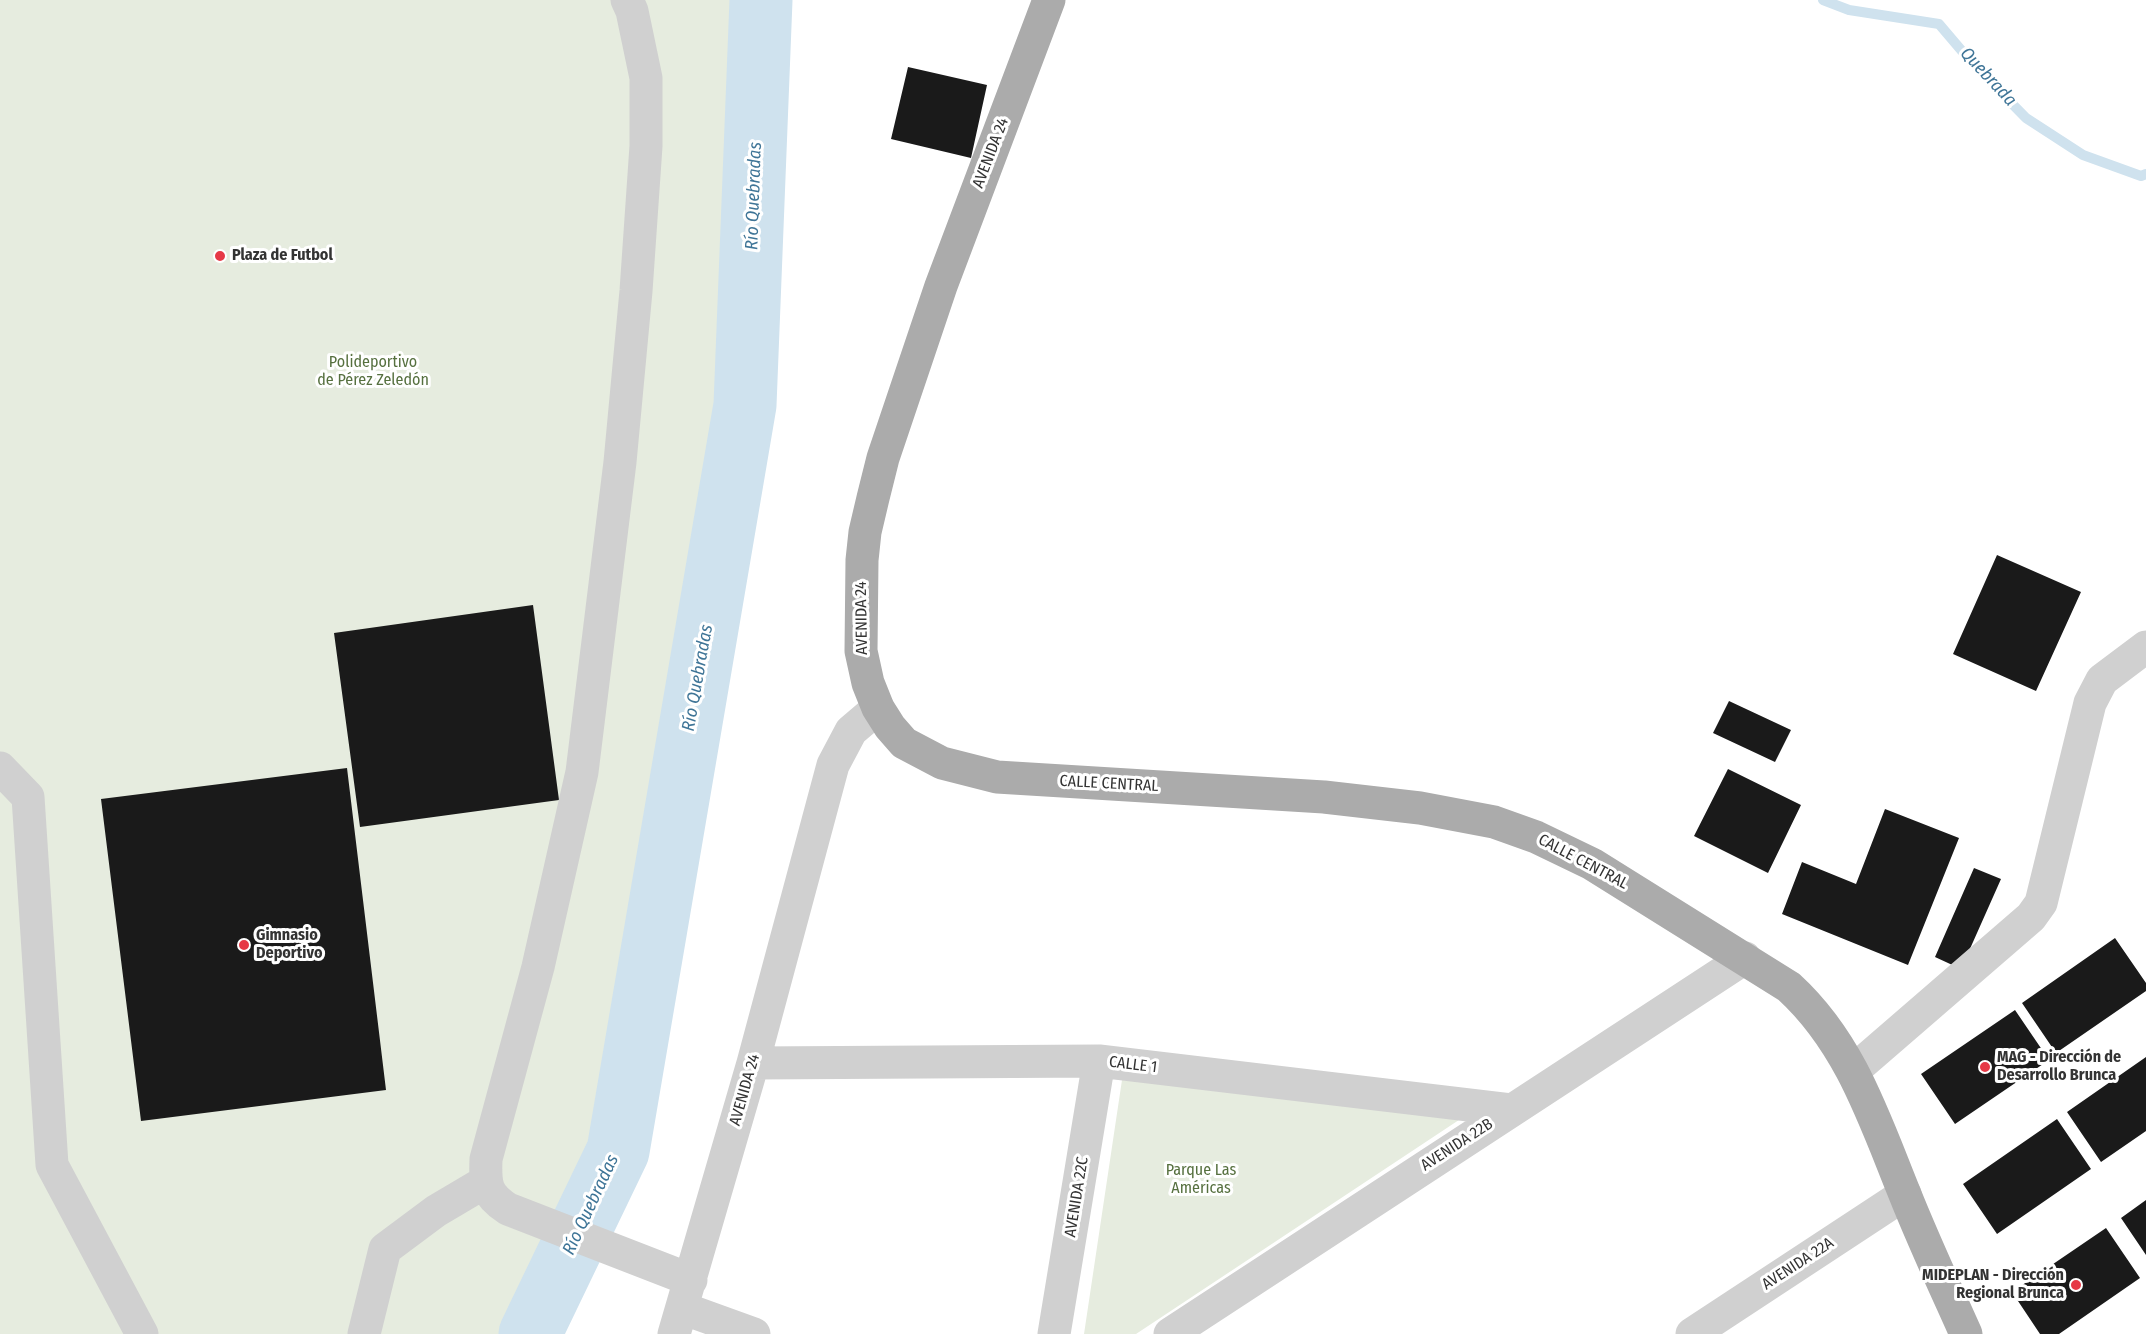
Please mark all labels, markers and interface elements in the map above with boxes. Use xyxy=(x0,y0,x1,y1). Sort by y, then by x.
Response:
water label: Quebrada xyxy=(1955,43,2021,111)
street label: AVENIDA 24 xyxy=(969,115,1013,191)
water label: Río Quebradas xyxy=(741,142,767,250)
place label: Plaza de Futbol xyxy=(232,246,333,266)
marker: Plaza de Futbol xyxy=(213,249,227,263)
park label: Polideportivo de Pérez Zeledón xyxy=(317,353,429,391)
street label: AVENIDA 24 xyxy=(852,581,872,655)
water label: Río Quebradas xyxy=(678,623,718,733)
street label: CALLE CENTRAL xyxy=(1059,772,1159,796)
street label: CALLE CENTRAL xyxy=(1535,830,1631,894)
place label: Gimnasio Deportivo xyxy=(256,926,322,964)
marker: Gimnasio Deportivo xyxy=(237,938,251,952)
place label: MAG - Dirección de Desarrollo Brunca xyxy=(1997,1048,2121,1086)
street label: AVENIDA 24 xyxy=(726,1052,764,1128)
street label: CALLE 1 xyxy=(1108,1053,1158,1077)
marker: MAG - Dirección de Desarrollo Brunca xyxy=(1978,1060,1992,1074)
street label: AVENIDA 22B xyxy=(1417,1115,1497,1175)
water label: Río Quebradas xyxy=(558,1151,624,1259)
street label: AVENIDA 22C xyxy=(1061,1155,1093,1239)
park label: Parque Las Américas xyxy=(1166,1161,1236,1199)
street label: AVENIDA 22A xyxy=(1759,1234,1837,1294)
place label: MIDEPLAN - Dirección Regional Brunca xyxy=(1922,1266,2064,1304)
marker: MIDEPLAN - Dirección Regional Brunca xyxy=(2069,1278,2083,1292)

